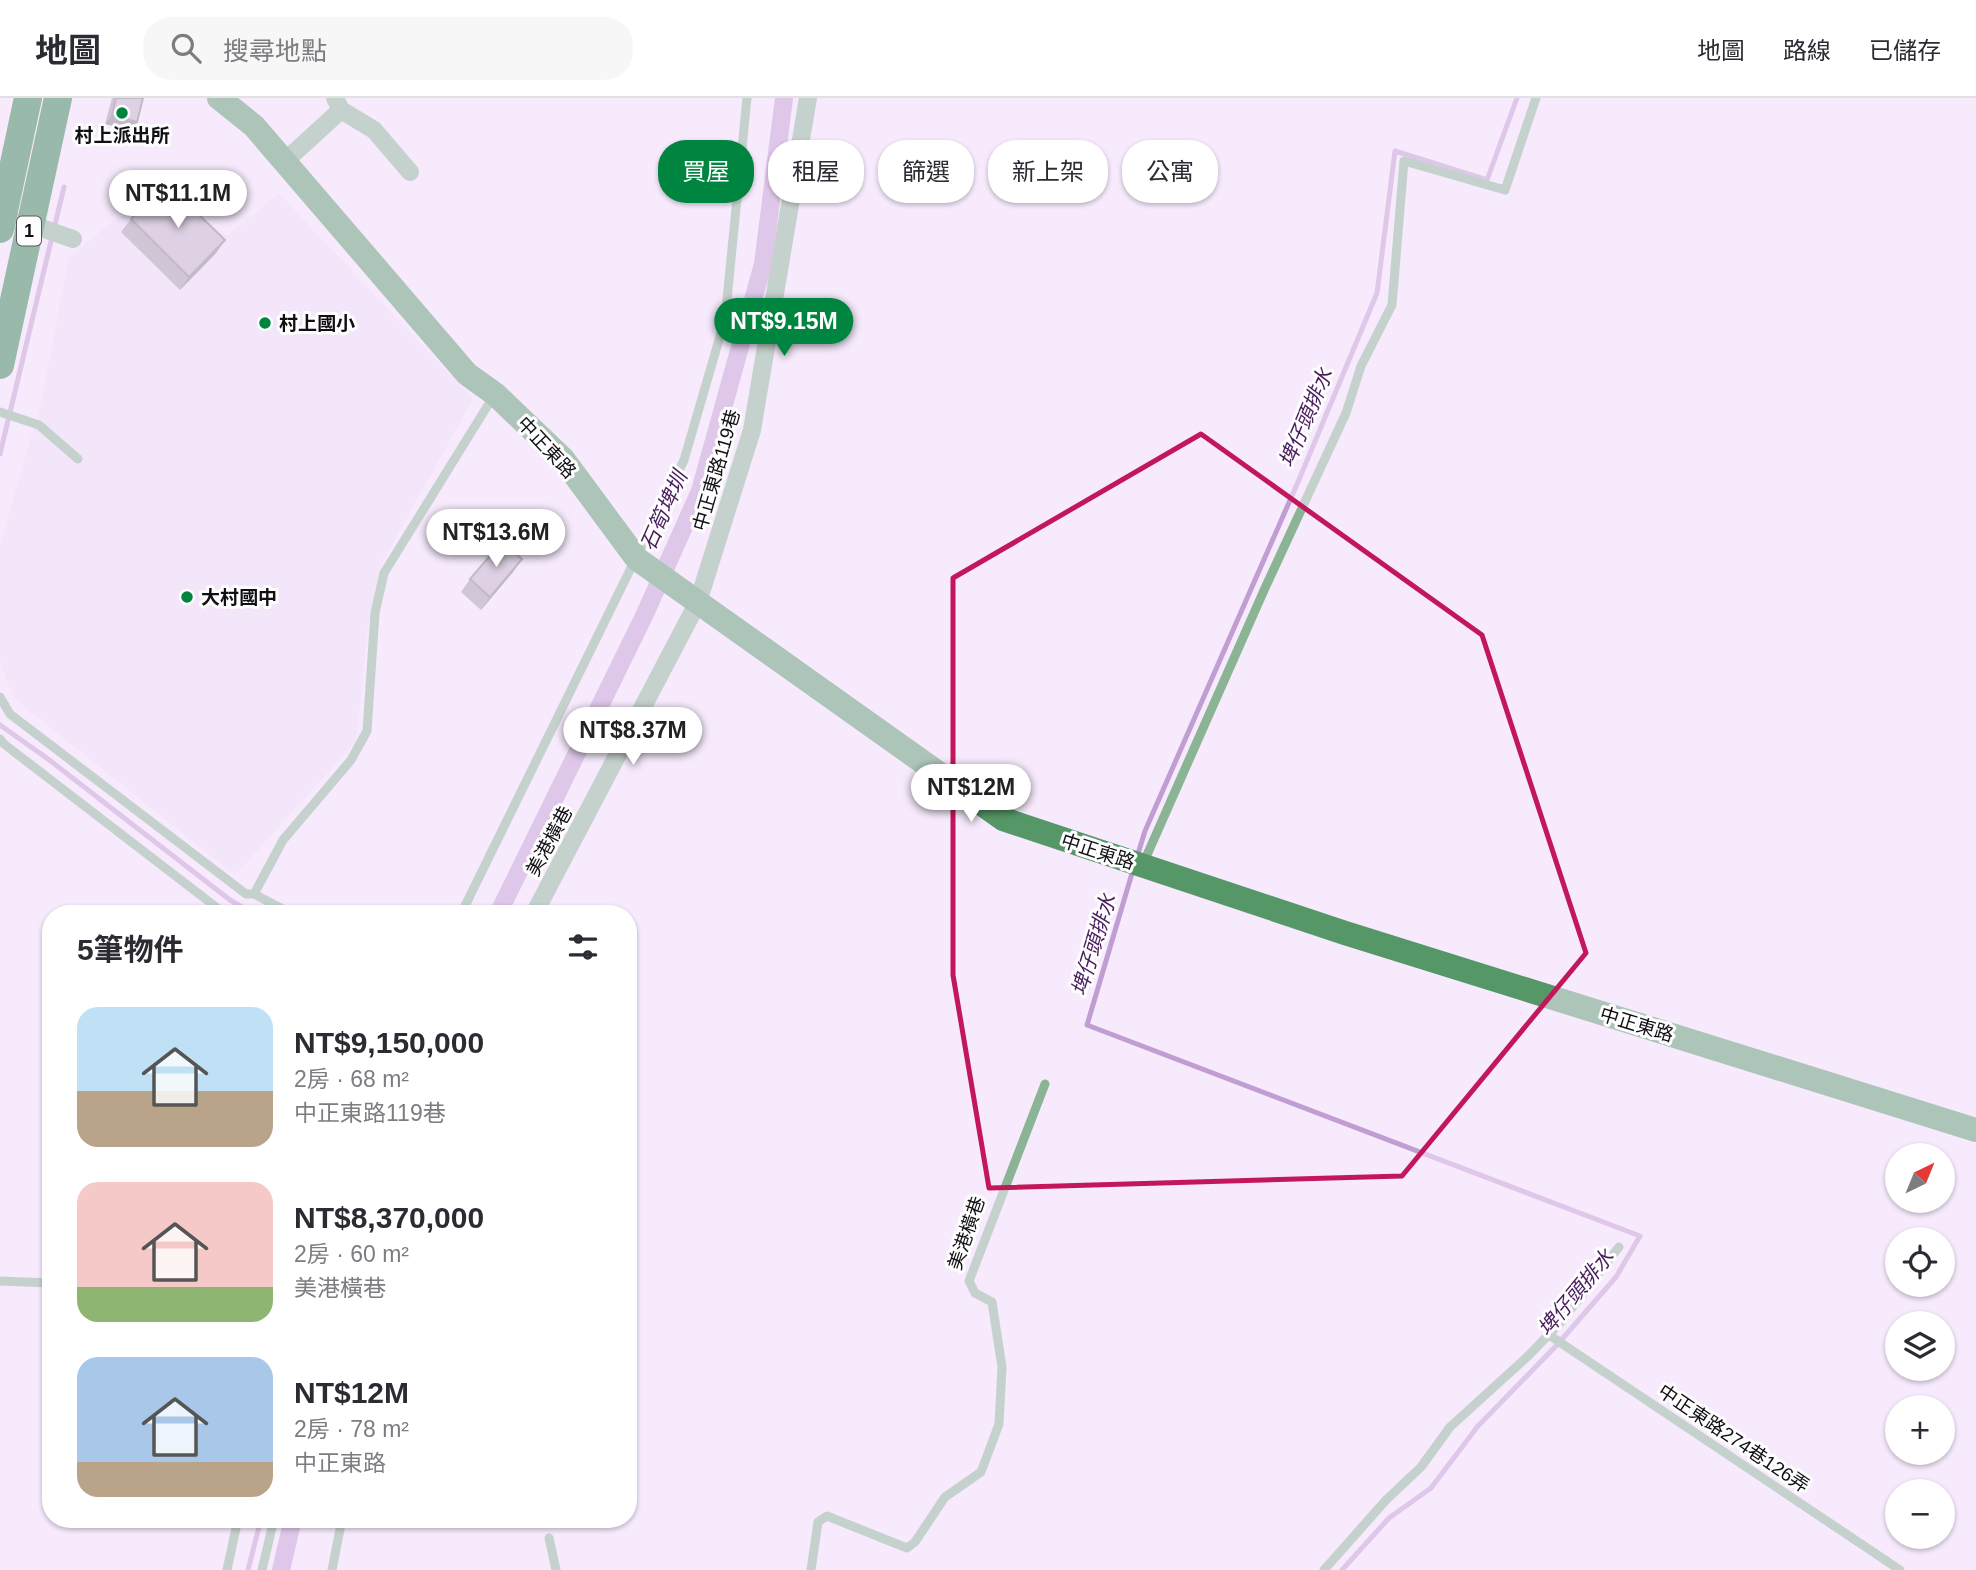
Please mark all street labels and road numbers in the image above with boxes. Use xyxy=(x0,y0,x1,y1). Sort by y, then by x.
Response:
road number: 1 xyxy=(17,216,41,246)
street label: 中正東路119巷 xyxy=(689,407,744,533)
street label: 中正東路 xyxy=(513,412,580,482)
street label: 美港橫巷 xyxy=(522,803,577,880)
street label: 中正東路 xyxy=(1058,830,1137,873)
street label: 中正東路 xyxy=(1597,1003,1676,1046)
street label: 美港橫巷 xyxy=(944,1194,989,1273)
street label: 中正東路274巷126弄 xyxy=(1654,1380,1813,1497)

